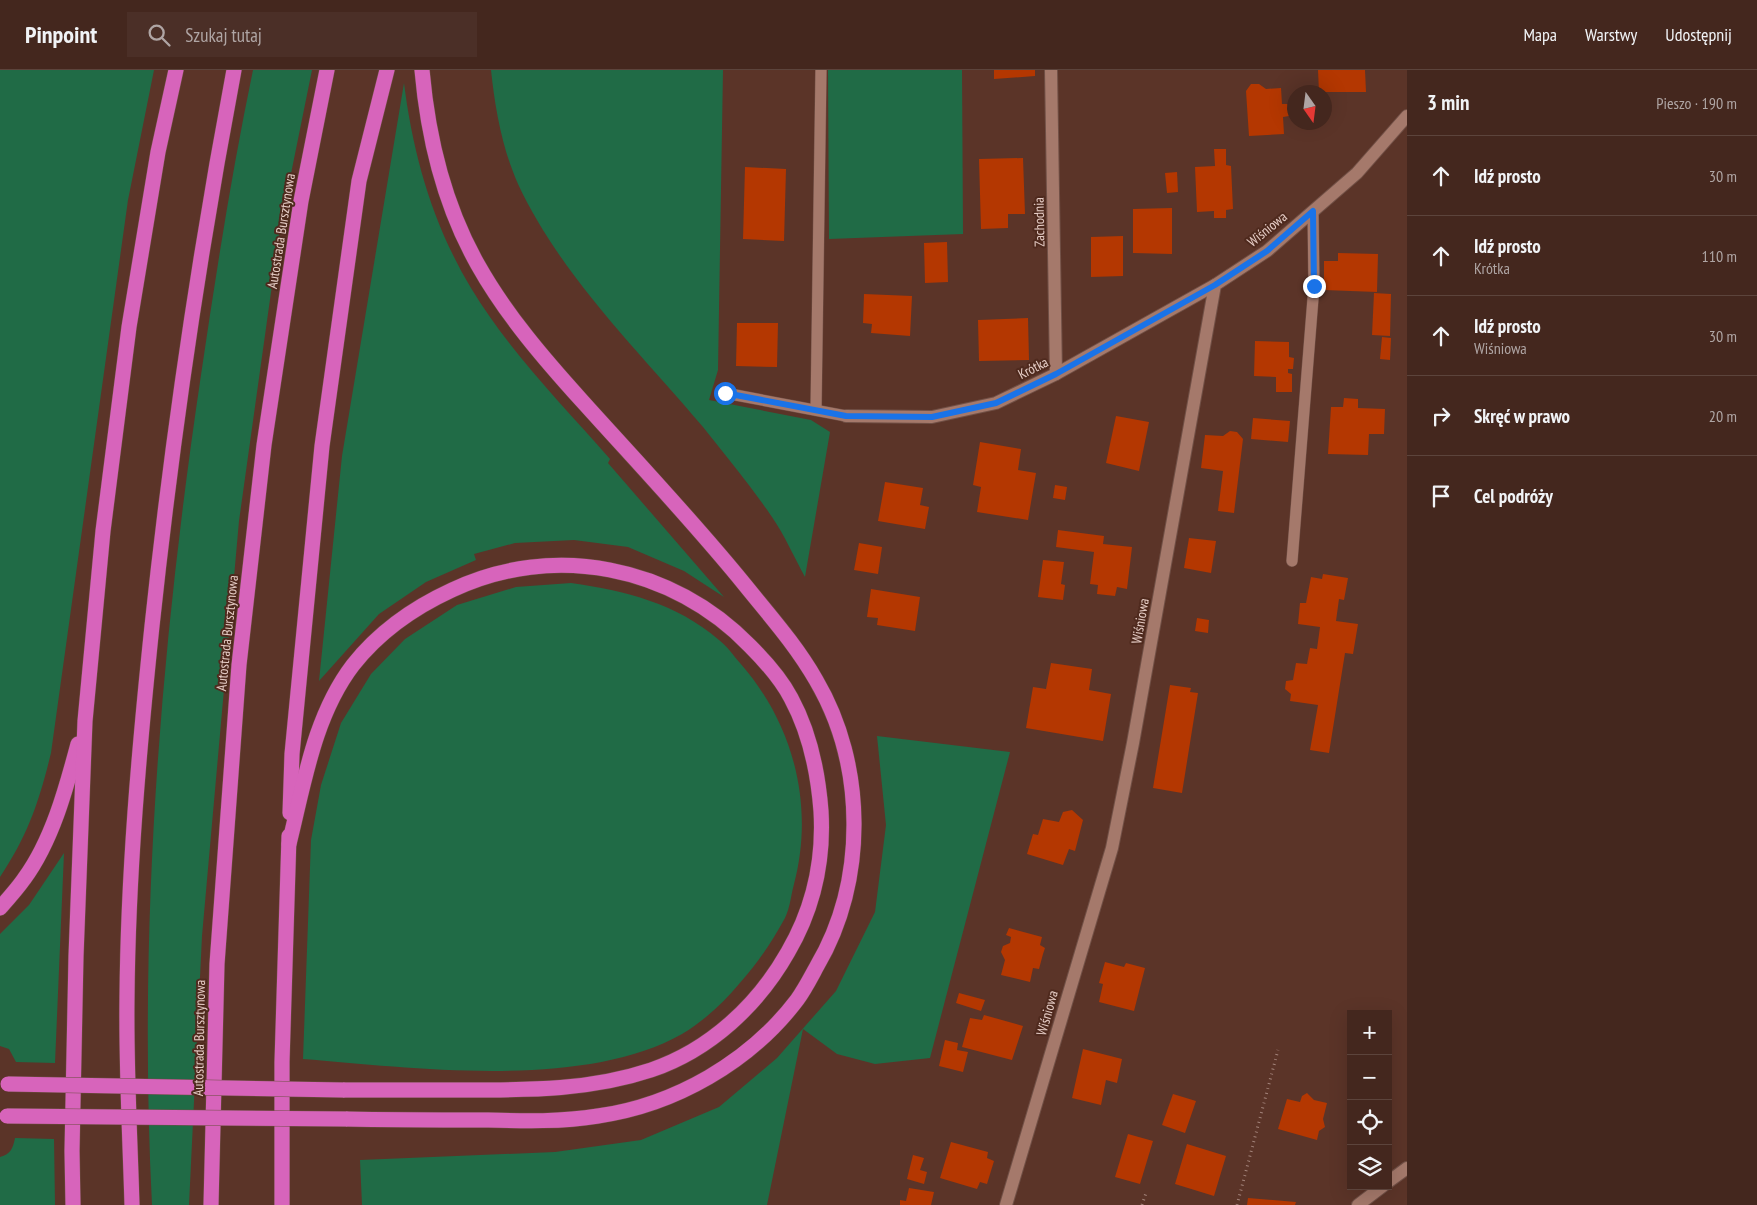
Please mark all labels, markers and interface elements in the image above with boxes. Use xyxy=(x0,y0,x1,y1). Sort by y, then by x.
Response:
search box xyxy=(127,12,477,57)
text: Pinpoint xyxy=(25,19,97,50)
icon: search xyxy=(145,21,173,49)
text: Szukaj tutaj xyxy=(185,23,262,47)
text: Mapa xyxy=(1523,23,1557,46)
text: Warstwy xyxy=(1585,23,1637,46)
text: Udostępnij xyxy=(1665,23,1732,46)
north arrow xyxy=(1287,85,1332,130)
text: 3 min xyxy=(1427,89,1469,116)
text: Pieszo · 190 m xyxy=(1656,93,1737,113)
icon: ahead xyxy=(1427,162,1455,190)
text: Idź prosto xyxy=(1474,164,1541,188)
text: 30 m xyxy=(1709,166,1737,186)
street label: Autostrada Bursztynowa xyxy=(263,172,299,290)
street label: Zachodnia xyxy=(1030,197,1048,247)
street label: Wiśniowa xyxy=(1243,207,1291,251)
text: Idź prosto xyxy=(1474,234,1541,258)
icon: ahead xyxy=(1427,242,1455,270)
text: 110 m xyxy=(1702,246,1737,266)
text: Krótka xyxy=(1474,258,1510,278)
route end xyxy=(1303,275,1326,298)
text: Idź prosto xyxy=(1474,314,1541,338)
icon: ahead xyxy=(1427,322,1455,350)
text: 30 m xyxy=(1709,326,1737,346)
text: Wiśniowa xyxy=(1474,338,1527,358)
street label: Krótka xyxy=(1015,353,1051,383)
route start xyxy=(714,382,737,405)
icon: right xyxy=(1427,402,1455,430)
text: Skręć w prawo xyxy=(1474,404,1570,428)
text: 20 m xyxy=(1709,406,1737,426)
icon: arrive xyxy=(1427,482,1455,510)
text: Cel podróży xyxy=(1474,484,1553,508)
street label: Autostrada Bursztynowa xyxy=(212,574,242,692)
street label: Wiśniowa xyxy=(1127,597,1153,645)
street label: Autostrada Bursztynowa xyxy=(189,980,209,1096)
street label: Wiśniowa xyxy=(1032,988,1062,1038)
map controls xyxy=(1347,1010,1392,1190)
button: + xyxy=(1347,1010,1392,1055)
button: − xyxy=(1347,1055,1392,1100)
button: locate xyxy=(1347,1100,1392,1145)
button: layers xyxy=(1347,1145,1392,1190)

